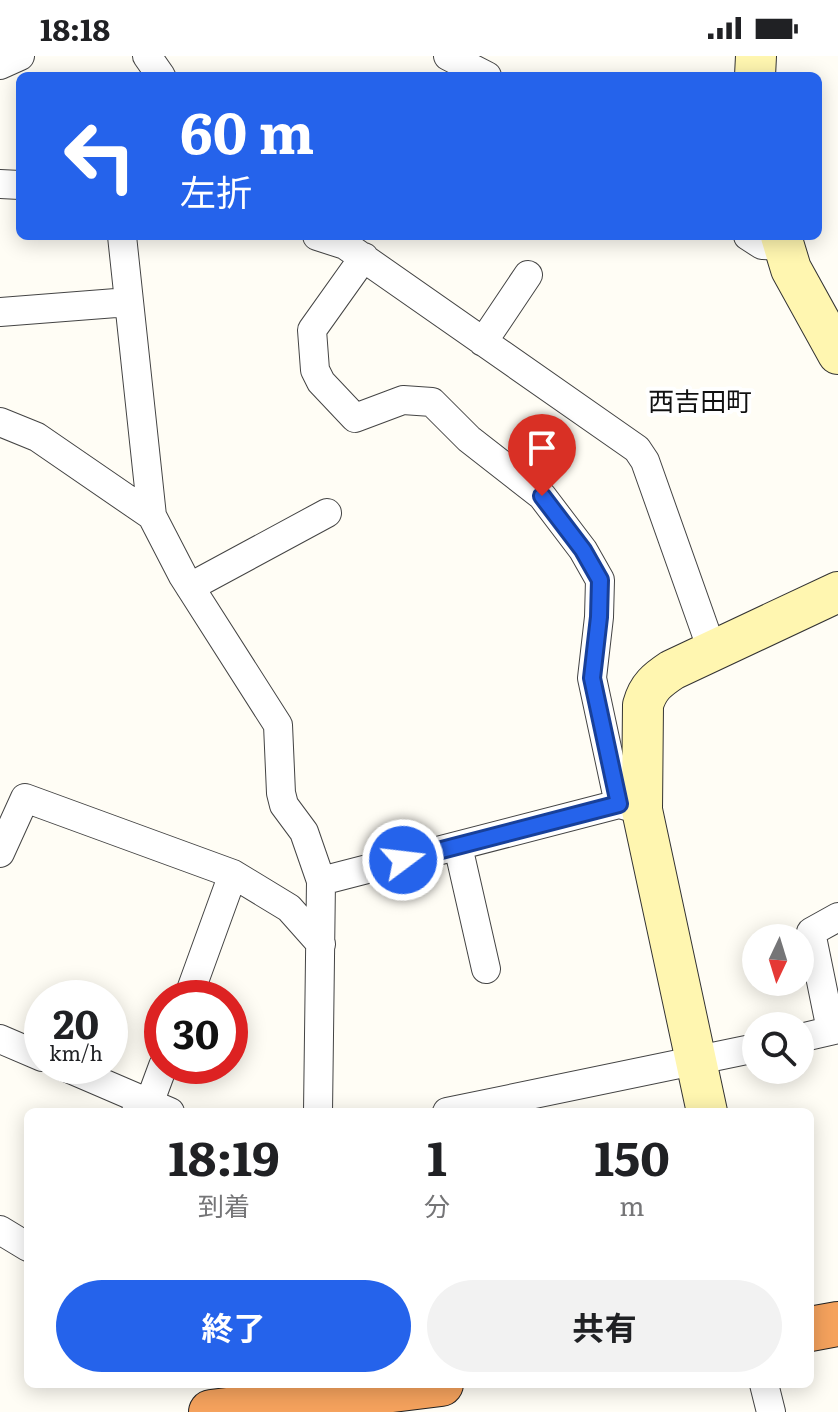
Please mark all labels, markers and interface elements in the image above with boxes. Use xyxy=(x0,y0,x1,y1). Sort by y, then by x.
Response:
text: 18:18 xyxy=(40,6,110,50)
text: 60 m xyxy=(180,88,314,171)
icon: left xyxy=(48,104,152,208)
text: 左折 xyxy=(180,164,252,217)
district label: 西吉田町 xyxy=(648,380,752,419)
pin xyxy=(508,414,576,496)
icon: arrive xyxy=(520,426,564,470)
position arrow xyxy=(361,818,445,902)
north arrow xyxy=(742,924,814,996)
map controls xyxy=(742,924,814,1084)
speed limit sign: 30 xyxy=(144,980,248,1084)
text: 20 xyxy=(53,992,99,1051)
button: search xyxy=(742,1012,814,1084)
text: km/h xyxy=(49,1037,103,1067)
text: 18:19 xyxy=(168,1120,280,1191)
text: 1 xyxy=(427,1120,447,1191)
text: 150 xyxy=(594,1120,670,1191)
text: 到着 xyxy=(198,1185,250,1224)
text: 分 xyxy=(424,1185,450,1224)
text: m xyxy=(619,1185,645,1224)
button: 終了 xyxy=(56,1280,411,1372)
button: 共有 xyxy=(427,1280,782,1372)

